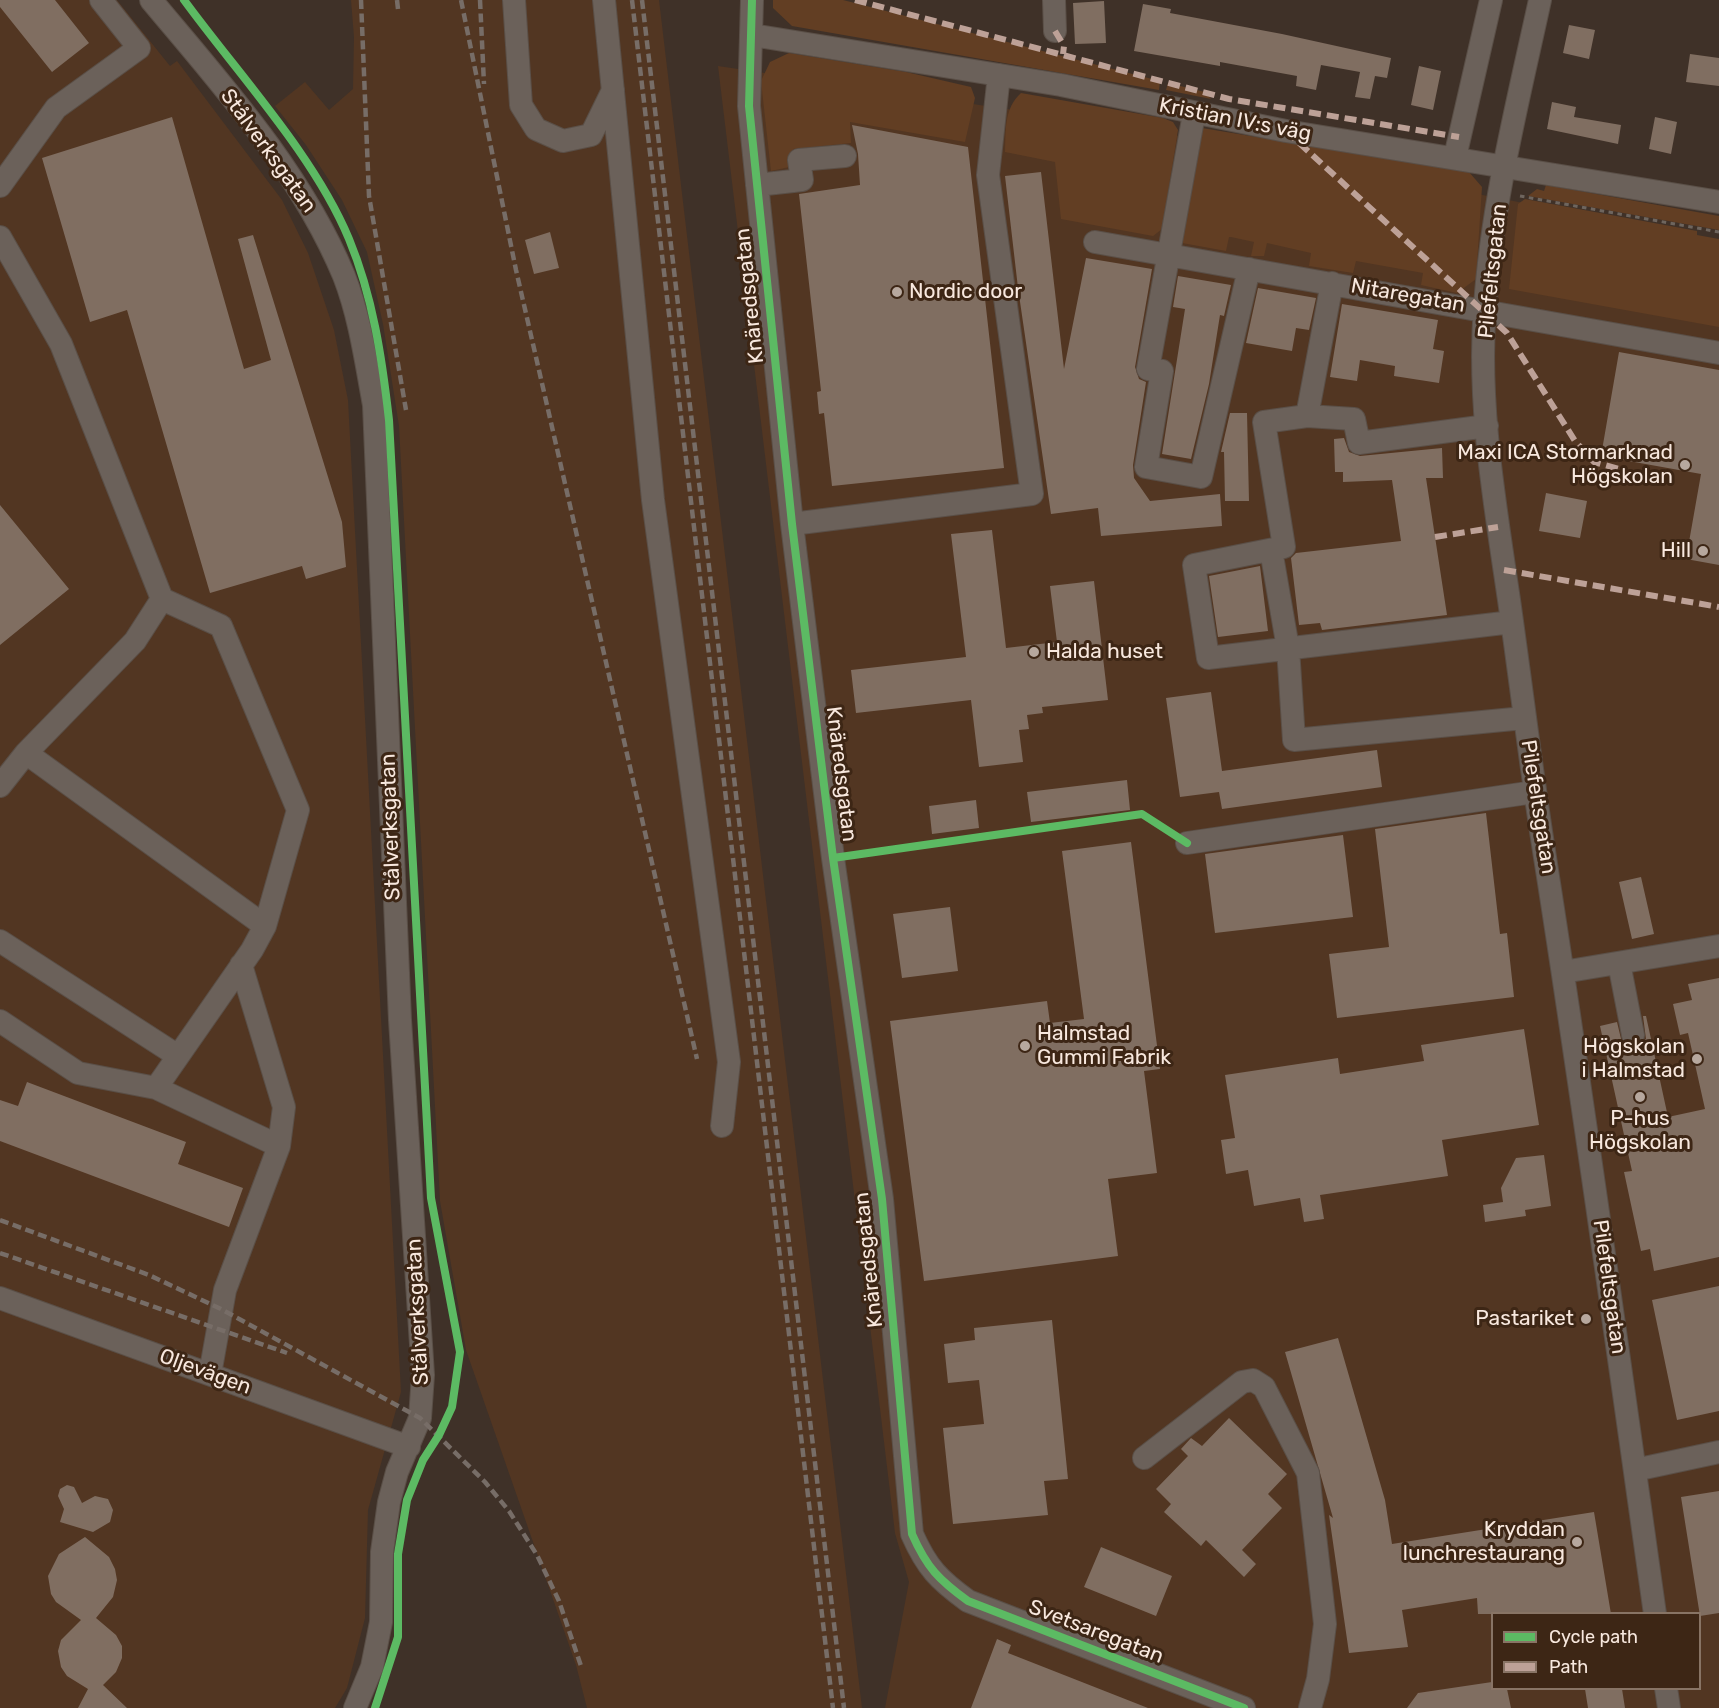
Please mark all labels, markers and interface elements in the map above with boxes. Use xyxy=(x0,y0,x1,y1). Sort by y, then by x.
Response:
street label: Stålverksgatan xyxy=(215,84,321,218)
street label: Kristian IV:s väg xyxy=(1157,93,1313,147)
street label: Pilefeltsgatan xyxy=(1473,202,1513,340)
street label: Knäredsgatan xyxy=(730,227,770,365)
street label: Nitaregatan xyxy=(1349,274,1467,318)
place label: Nordic door xyxy=(909,279,1022,305)
marker: Nordic door xyxy=(890,285,904,299)
place label: Maxi ICA Stormarknad Högskolan xyxy=(1457,440,1673,490)
marker: Maxi ICA Stormarknad Högskolan xyxy=(1678,458,1692,472)
place label: Hill xyxy=(1661,538,1691,564)
marker: Hill xyxy=(1696,544,1710,558)
place label: Halda huset xyxy=(1046,639,1163,665)
marker: Halda huset xyxy=(1027,645,1041,659)
street label: Knäredsgatan xyxy=(820,705,862,843)
street label: Pilefeltsgatan xyxy=(1515,738,1561,876)
street label: Stålverksgatan xyxy=(376,753,406,901)
place label: Halmstad Gummi Fabrik xyxy=(1037,1021,1171,1071)
place label: Högskolan i Halmstad xyxy=(1581,1034,1685,1084)
marker: Halmstad Gummi Fabrik xyxy=(1018,1039,1032,1053)
marker: Högskolan i Halmstad xyxy=(1690,1052,1704,1066)
marker: P-hus Högskolan xyxy=(1633,1090,1647,1104)
place label: P-hus Högskolan xyxy=(1589,1106,1691,1156)
street label: Knäredsgatan xyxy=(849,1191,889,1329)
street label: Pilefeltsgatan xyxy=(1587,1218,1631,1356)
street label: Stålverksgatan xyxy=(402,1238,434,1386)
place label: Pastariket xyxy=(1475,1306,1574,1332)
marker: Pastariket xyxy=(1579,1312,1593,1326)
street label: Oljevägen xyxy=(156,1344,254,1400)
place label: Kryddan lunchrestaurang xyxy=(1403,1517,1565,1567)
marker: Kryddan lunchrestaurang xyxy=(1570,1535,1584,1549)
street label: Svetsaregatan xyxy=(1025,1595,1167,1669)
legend xyxy=(1491,1612,1701,1690)
text: Cycle path xyxy=(1549,1626,1638,1648)
text: Path xyxy=(1549,1656,1588,1678)

